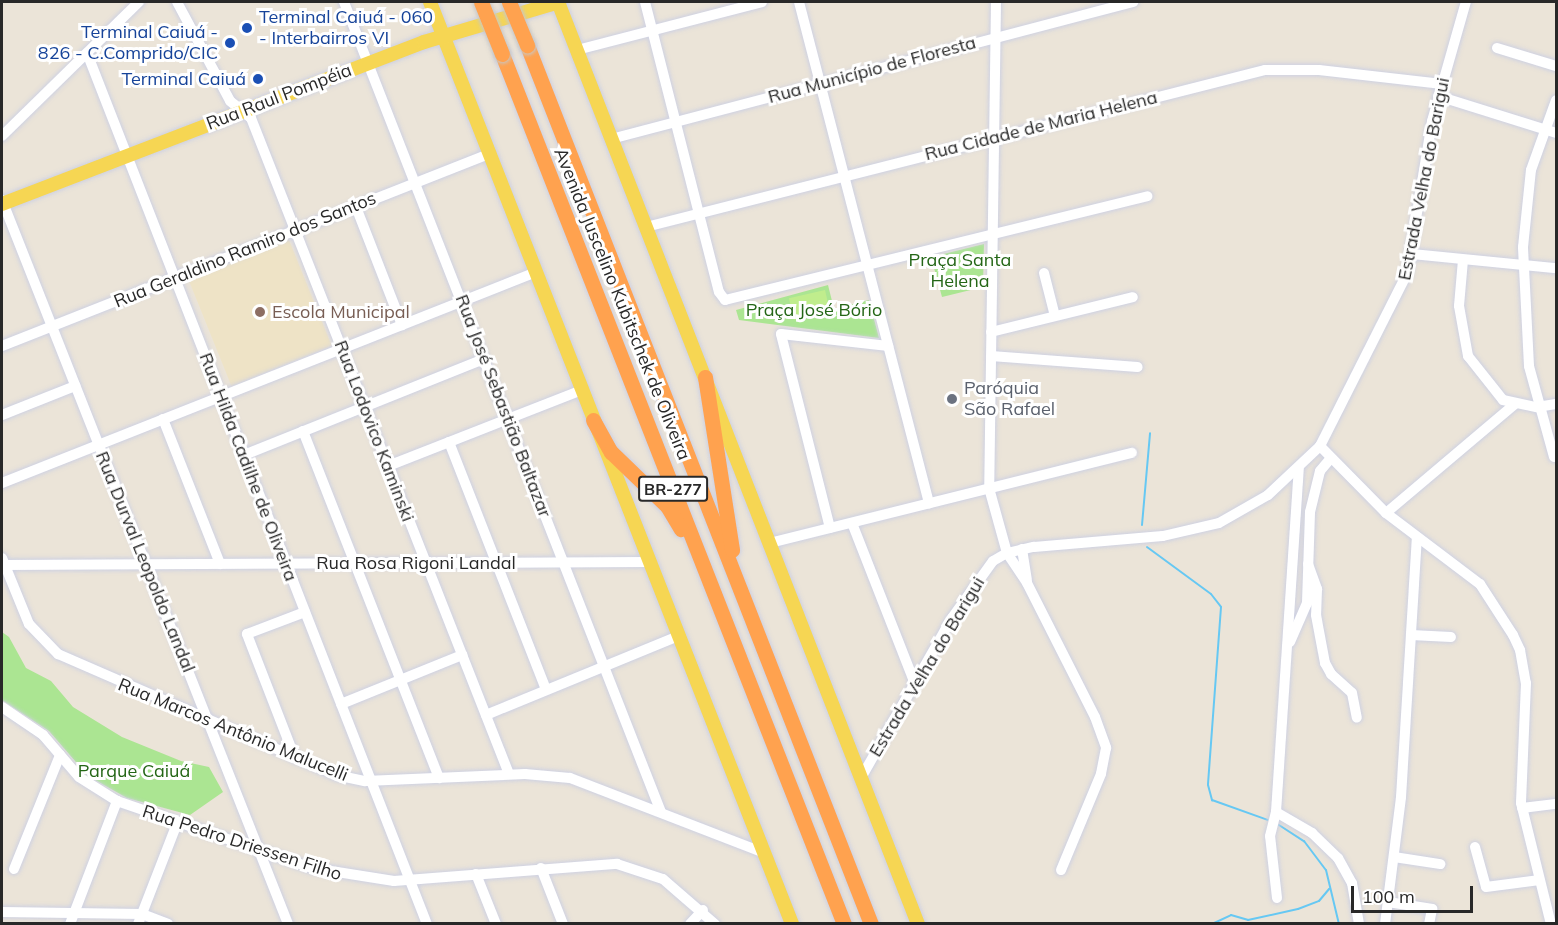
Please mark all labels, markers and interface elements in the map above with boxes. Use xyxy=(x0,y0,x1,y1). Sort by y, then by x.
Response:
place label: Terminal Caiuá - 060 - Interbairros VI xyxy=(259,7,433,50)
marker: Terminal Caiuá - 060 - Interbairros VI xyxy=(240,21,254,35)
place label: Terminal Caiuá - 826 - C.Comprido/CIC xyxy=(38,22,218,64)
street label: Rua Município de Floresta xyxy=(766,32,978,108)
marker: Terminal Caiuá - 826 - C.Comprido/CIC xyxy=(223,36,237,50)
street label: Rua Raul Pompéia xyxy=(203,59,355,135)
place label: Terminal Caiuá xyxy=(121,68,246,90)
marker: Terminal Caiuá xyxy=(251,72,265,86)
street label: Estrada Velha do Barigui xyxy=(1394,76,1454,282)
street label: Rua Cidade de Maria Helena xyxy=(923,87,1159,165)
street label: Avenida Juscelino Kubitschek de Oliveira xyxy=(549,145,695,463)
street label: Rua Geraldino Ramiro dos Santos xyxy=(111,187,379,313)
park label: Praça Santa Helena xyxy=(909,250,1011,292)
street label: Rua José Sebastião Baltazar xyxy=(450,292,556,520)
park label: Praça José Bório xyxy=(746,299,882,321)
place label: Escola Municipal xyxy=(272,301,410,323)
marker: Escola Municipal xyxy=(253,305,267,319)
street label: Rua Lodovico Kaminski xyxy=(329,337,419,525)
street label: Rua Hilda Cadilhe de Oliveira xyxy=(194,350,302,584)
place label: Paróquia São Rafael xyxy=(964,378,1055,420)
marker: Paróquia São Rafael xyxy=(945,392,959,406)
street label: Rua Durval Leopoldo Landal xyxy=(91,448,199,676)
road number: BR-277 xyxy=(637,476,709,502)
street label: Rua Rosa Rigoni Landal xyxy=(316,552,516,574)
street label: Estrada Velha do Barigui xyxy=(865,573,989,761)
street label: Rua Marcos Antônio Malucelli xyxy=(115,674,351,786)
park label: Parque Caiuá xyxy=(78,760,190,782)
street label: Rua Pedro Driessen Filho xyxy=(140,801,344,885)
scale bar xyxy=(1354,874,1476,912)
text: 100 m xyxy=(1362,885,1415,908)

